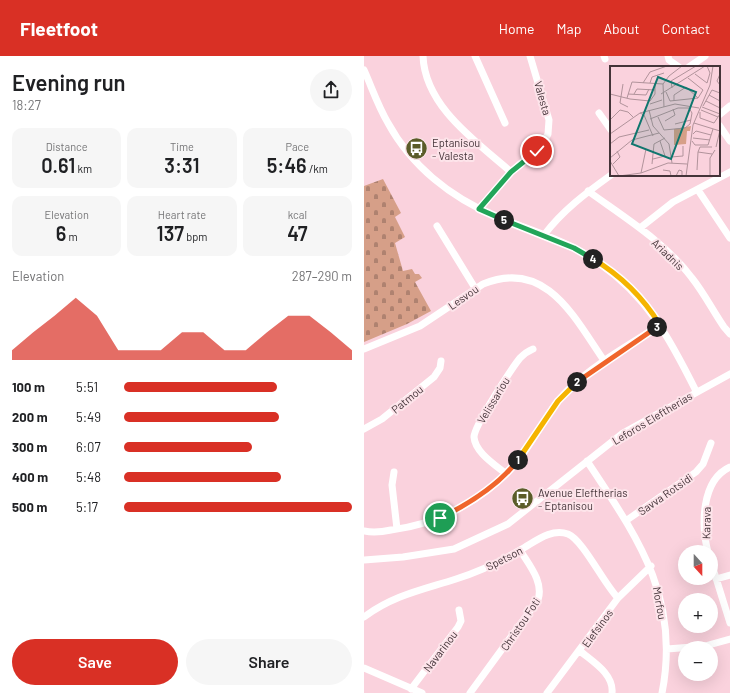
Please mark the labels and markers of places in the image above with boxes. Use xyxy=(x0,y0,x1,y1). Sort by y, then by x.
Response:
pin xyxy=(520,134,554,168)
bus stop icon: Eptanisou - Valesta xyxy=(403,135,429,161)
place label: Eptanisou - Valesta xyxy=(432,136,480,162)
pin: 5 xyxy=(494,210,514,230)
pin: 4 xyxy=(583,249,603,269)
pin: 3 xyxy=(647,317,667,337)
pin: 2 xyxy=(567,372,587,392)
pin: 1 xyxy=(508,450,528,470)
bus stop icon: Avenue Eleftherias - Eptanisou xyxy=(510,485,536,511)
place label: Avenue Eleftherias - Eptanisou xyxy=(538,486,627,512)
pin xyxy=(423,501,457,535)

